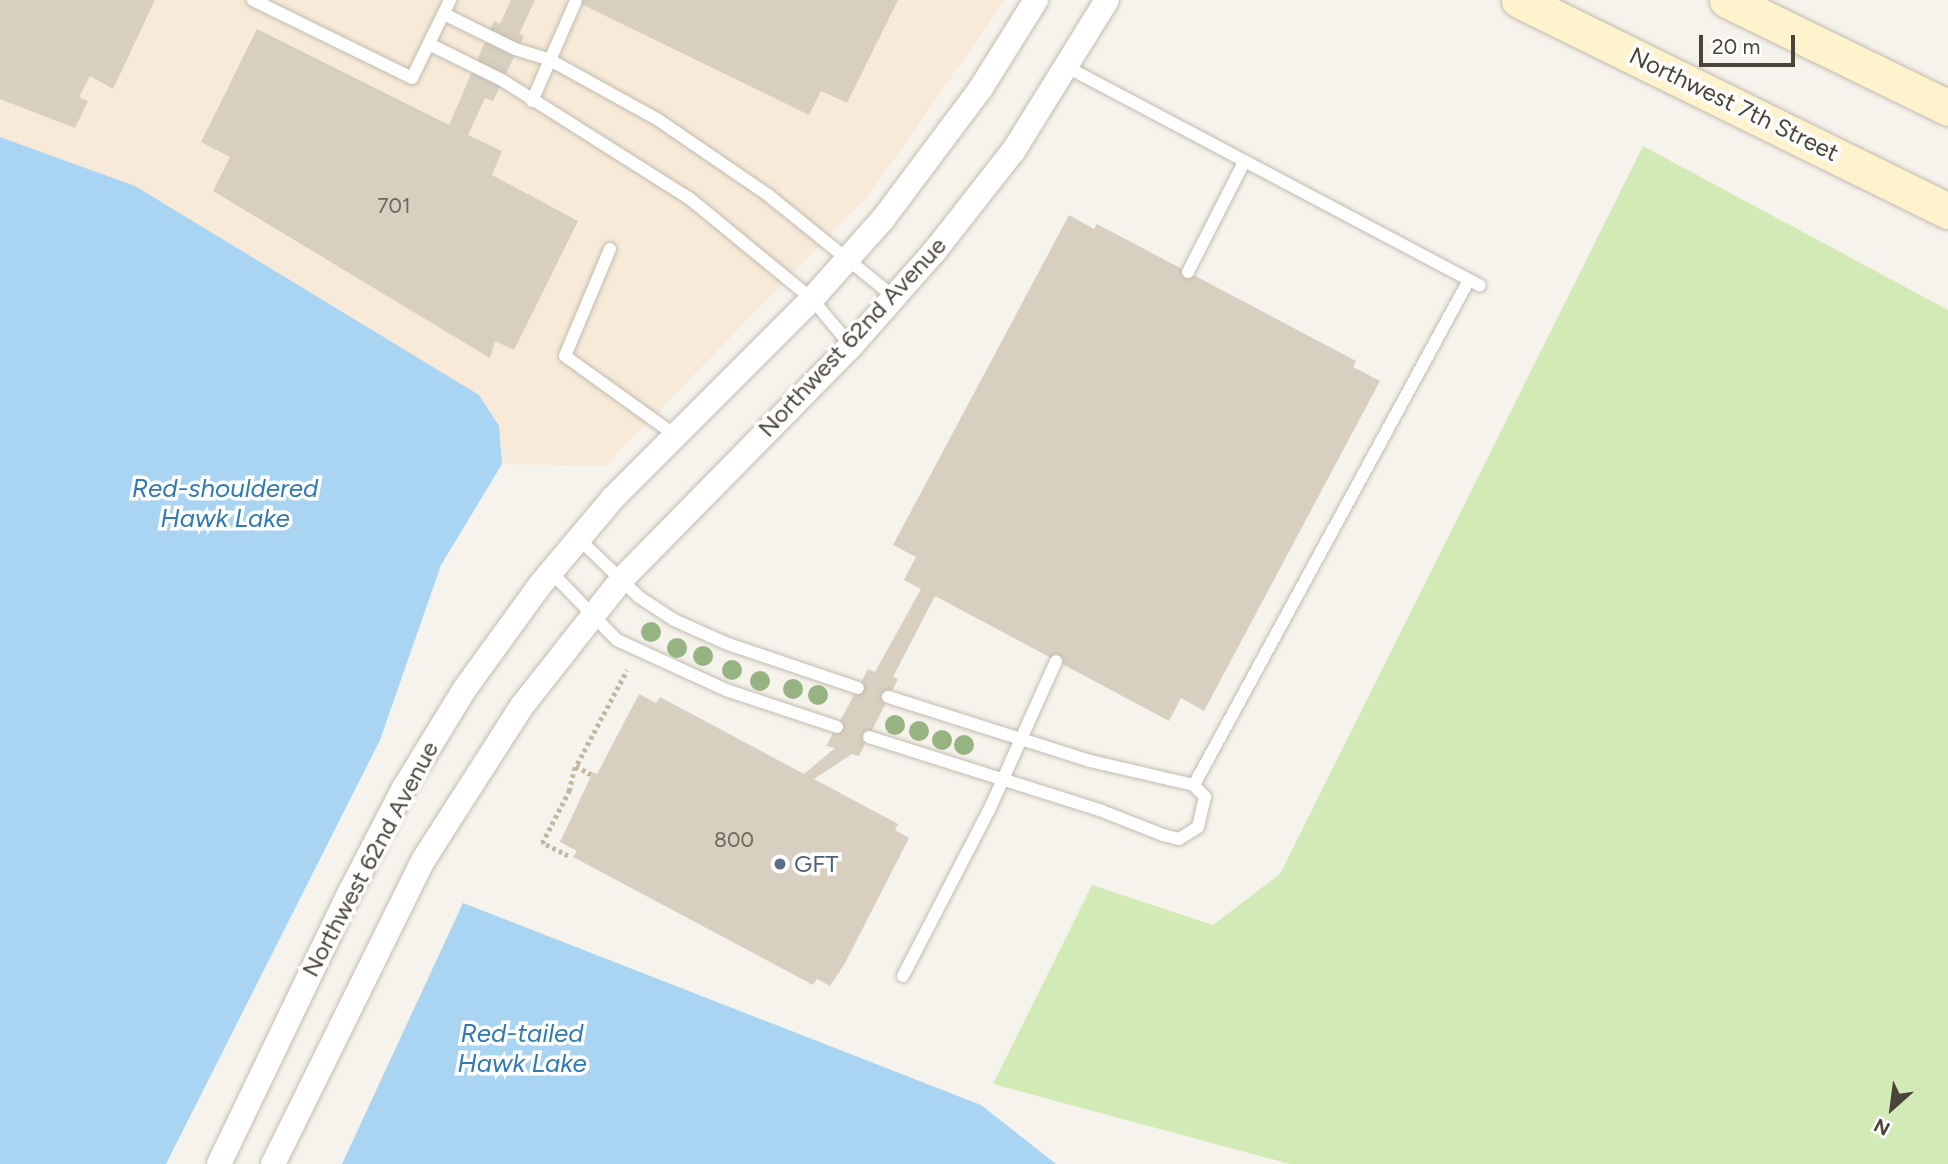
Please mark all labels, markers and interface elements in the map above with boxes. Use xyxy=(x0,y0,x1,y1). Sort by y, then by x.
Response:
scale bar xyxy=(1703,21,1799,65)
text: 20 m xyxy=(1712,34,1760,59)
street label: Northwest 7th Street xyxy=(1625,41,1843,167)
house number: 701 xyxy=(377,193,411,219)
street label: Northwest 62nd Avenue xyxy=(752,231,952,443)
water label: Red-shouldered Hawk Lake xyxy=(132,473,318,534)
street label: Northwest 62nd Avenue xyxy=(296,736,444,982)
house number: 800 xyxy=(714,827,754,853)
place label: GFT xyxy=(794,850,839,878)
marker: GFT xyxy=(772,856,788,872)
water label: Red-tailed Hawk Lake xyxy=(457,1018,587,1080)
north arrow xyxy=(1857,1073,1927,1143)
text: N xyxy=(1870,1113,1894,1141)

